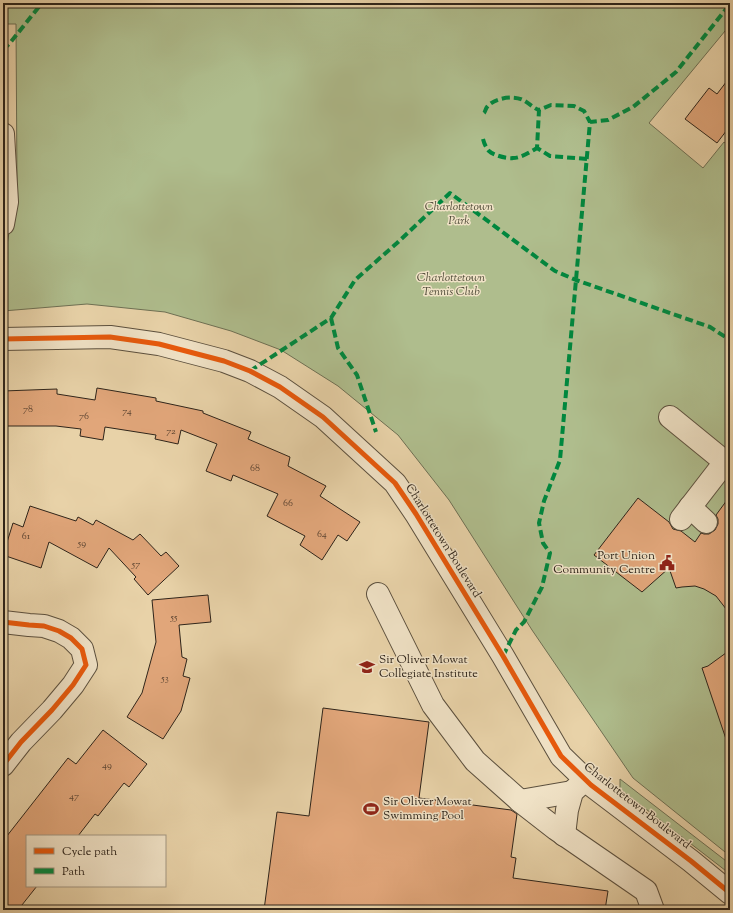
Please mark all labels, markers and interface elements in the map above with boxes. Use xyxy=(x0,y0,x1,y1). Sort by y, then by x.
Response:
park label: Charlottetown Park xyxy=(425,198,494,230)
park label: Charlottetown Tennis Club xyxy=(417,269,486,301)
house number: 78 xyxy=(23,402,33,417)
house number: 74 xyxy=(122,404,132,419)
house number: 76 xyxy=(79,409,89,424)
house number: 72 xyxy=(166,424,176,439)
house number: 68 xyxy=(250,461,260,476)
street label: Charlottetown Boulevard xyxy=(401,480,486,602)
house number: 66 xyxy=(283,496,293,511)
house number: 64 xyxy=(317,527,327,542)
house number: 61 xyxy=(22,529,31,544)
house number: 59 xyxy=(77,536,86,551)
place label: Port Union Community Centre xyxy=(553,547,655,579)
public building icon: Port Union Community Centre xyxy=(658,554,676,572)
house number: 57 xyxy=(131,557,140,572)
house number: 55 xyxy=(170,610,178,625)
place label: Sir Oliver Mowat Collegiate Institute xyxy=(379,651,478,683)
school or university icon: Sir Oliver Mowat Collegiate Institute xyxy=(358,658,376,676)
house number: 53 xyxy=(160,671,169,686)
house number: 49 xyxy=(102,758,112,773)
street label: Charlottetown Boulevard xyxy=(580,758,695,854)
house number: 47 xyxy=(69,789,79,804)
place label: Sir Oliver Mowat Swimming Pool xyxy=(383,793,472,825)
sports icon: Sir Oliver Mowat Swimming Pool xyxy=(362,800,380,818)
legend xyxy=(26,835,166,887)
text: Cycle path xyxy=(62,843,117,861)
text: Path xyxy=(62,863,85,881)

